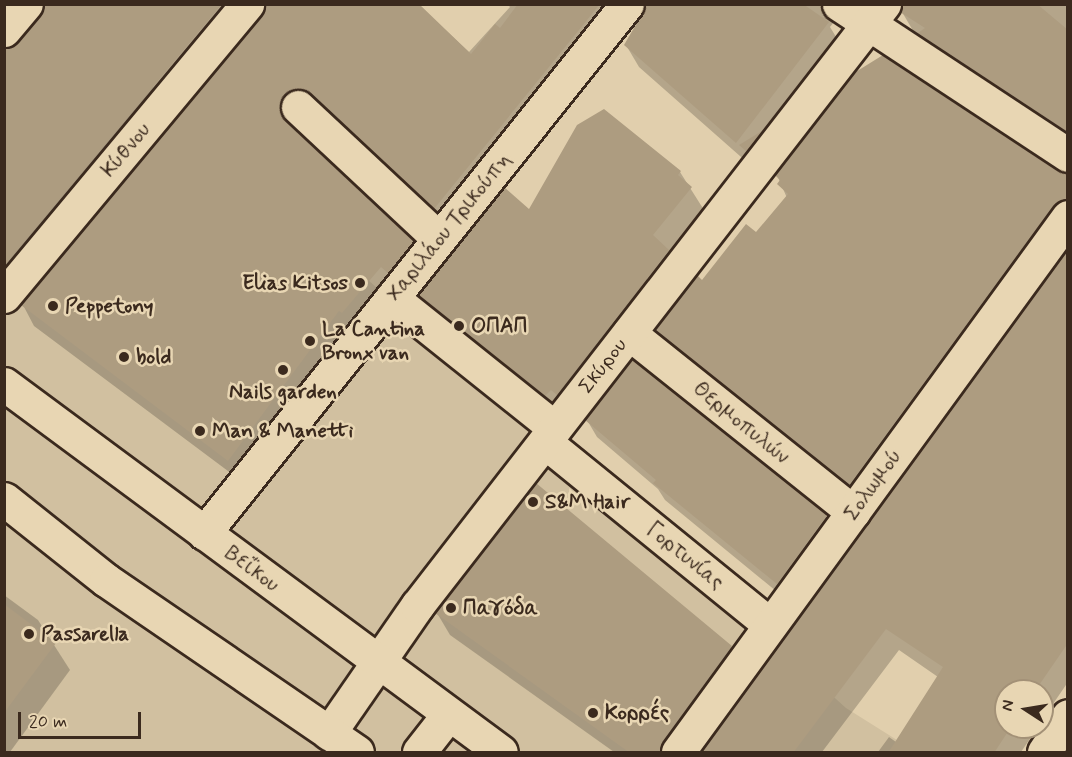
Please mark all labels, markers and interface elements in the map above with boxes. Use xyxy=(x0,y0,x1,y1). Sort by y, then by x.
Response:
street label: Κύθνου xyxy=(96,118,156,182)
street label: Χαριλάου Τρικούπη xyxy=(381,148,517,306)
place label: Elias Kitsos xyxy=(245,270,348,296)
marker: Elias Kitsos xyxy=(353,276,367,290)
place label: Peppetony xyxy=(65,293,153,319)
marker: Peppetony xyxy=(46,299,60,313)
place label: ΟΠΑΠ xyxy=(471,313,527,339)
place label: La Cantina Bronx van xyxy=(322,316,424,366)
marker: ΟΠΑΠ xyxy=(452,319,466,333)
street label: Σκύρου xyxy=(574,333,632,399)
marker: La Cantina Bronx van xyxy=(303,334,317,348)
place label: bold xyxy=(136,344,171,370)
marker: bold xyxy=(117,350,131,364)
marker: Nails garden xyxy=(276,363,290,377)
street label: Θερμοπυλών xyxy=(688,376,794,470)
place label: Nails garden xyxy=(229,379,337,405)
place label: Man & Manetti xyxy=(212,418,353,444)
marker: Man & Manetti xyxy=(193,424,207,438)
street label: Σολωμού xyxy=(839,445,907,525)
place label: S&M Hair xyxy=(545,489,631,515)
marker: S&M Hair xyxy=(526,495,540,509)
street label: Γορτυνίας xyxy=(641,517,729,595)
street label: Βεΐκου xyxy=(220,540,284,598)
place label: Παγόδα xyxy=(463,595,538,621)
marker: Παγόδα xyxy=(444,601,458,615)
place label: Passarella xyxy=(41,621,129,647)
marker: Passarella xyxy=(22,627,36,641)
north arrow xyxy=(994,679,1054,739)
text: N xyxy=(996,698,1019,713)
scale bar xyxy=(21,700,144,738)
place label: Κορρές xyxy=(605,700,669,726)
marker: Κορρές xyxy=(586,706,600,720)
text: 20 m xyxy=(29,710,67,734)

